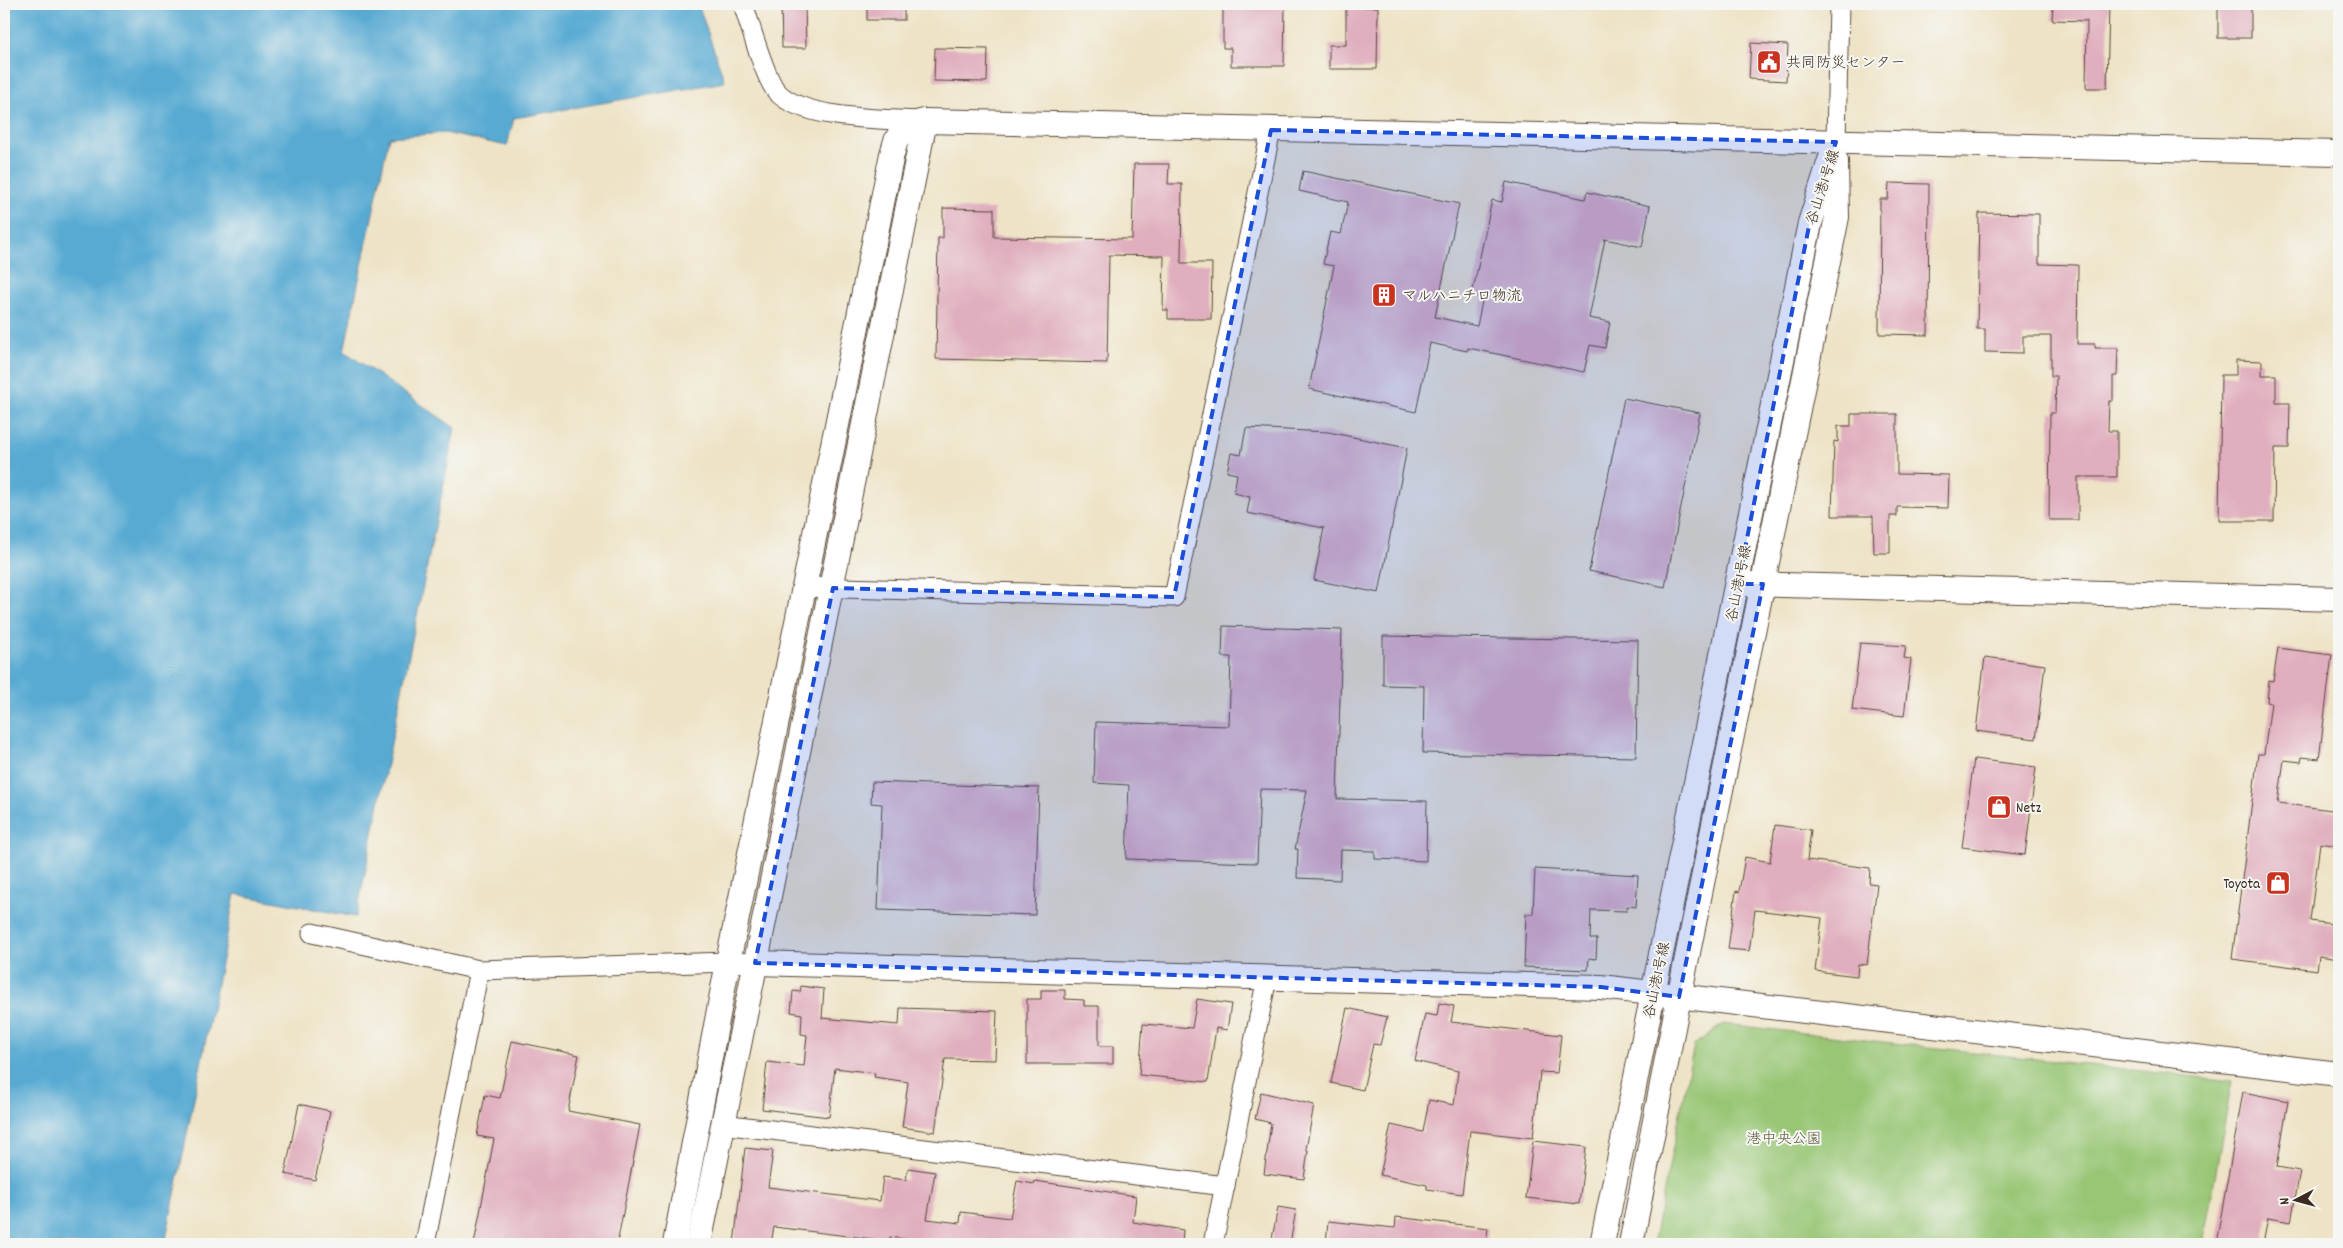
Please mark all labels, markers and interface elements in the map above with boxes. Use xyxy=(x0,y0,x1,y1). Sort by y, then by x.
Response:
public building icon: 共同防災センター xyxy=(1756,49,1782,75)
place label: 共同防災センター xyxy=(1786,53,1905,75)
street label: 谷山港1号線 xyxy=(1801,147,1846,228)
building icon: マルハニチロ物流 xyxy=(1371,282,1397,308)
place label: マルハニチロ物流 xyxy=(1402,286,1522,308)
street label: 谷山港1号線 xyxy=(1722,543,1758,624)
shop icon: Netz xyxy=(1986,794,2012,820)
place label: Netz xyxy=(2016,798,2042,820)
shop icon: Toyota xyxy=(2265,870,2291,896)
place label: Toyota xyxy=(2223,874,2261,896)
street label: 谷山港1号線 xyxy=(1639,940,1677,1021)
park label: 港中央公園 xyxy=(1746,1129,1822,1151)
north arrow xyxy=(2270,1176,2320,1226)
text: N xyxy=(2275,1197,2295,1206)

